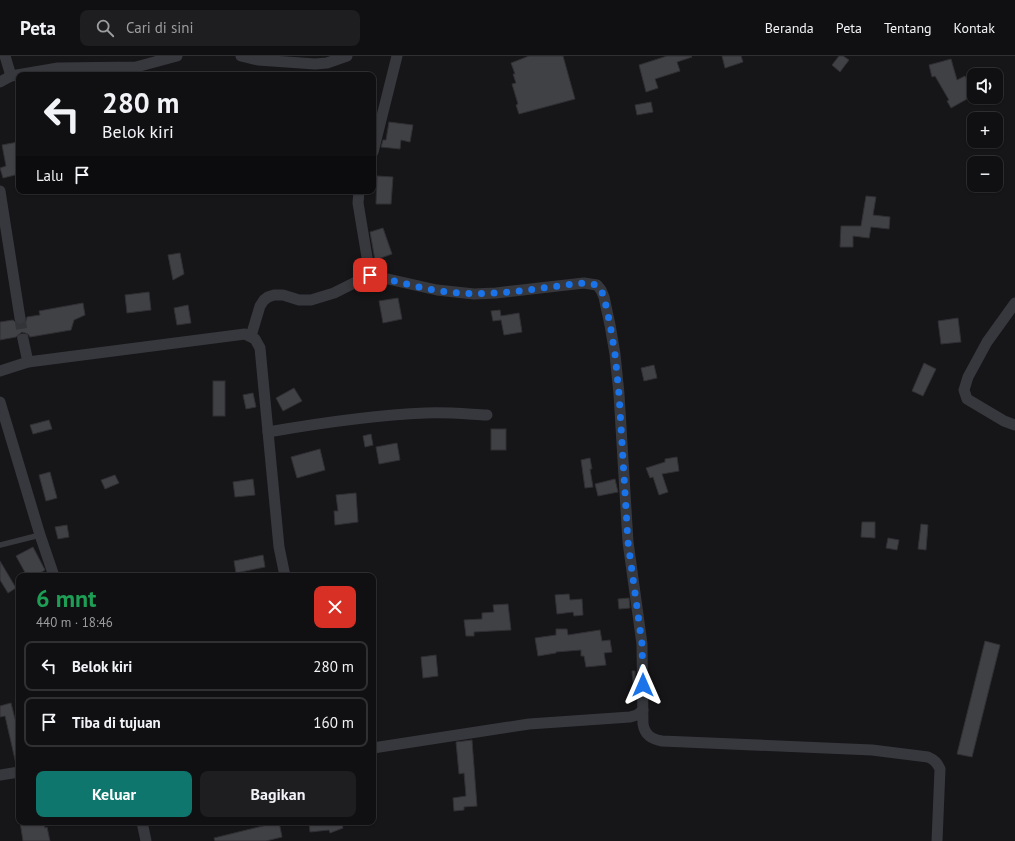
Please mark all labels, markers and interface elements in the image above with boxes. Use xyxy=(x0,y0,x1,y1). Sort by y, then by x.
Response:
search box xyxy=(80,10,360,46)
text: Peta xyxy=(20,16,56,40)
icon: search xyxy=(94,17,116,39)
text: Cari di sini xyxy=(126,18,193,37)
text: Beranda xyxy=(765,19,814,37)
text: Peta xyxy=(836,19,862,37)
text: Tentang xyxy=(884,19,932,37)
text: Kontak xyxy=(954,19,995,37)
map controls xyxy=(967,68,1003,192)
button: sound xyxy=(967,68,1003,104)
text: 280 m xyxy=(102,84,179,121)
icon: left xyxy=(36,88,88,140)
button: + xyxy=(967,112,1003,148)
text: Belok kiri xyxy=(102,120,174,143)
button: − xyxy=(967,156,1003,192)
icon: arrive xyxy=(71,164,93,186)
text: Lalu xyxy=(36,166,63,185)
pin xyxy=(353,258,387,292)
icon: arrive xyxy=(359,264,381,286)
text: 6 mnt xyxy=(36,583,96,614)
button: close xyxy=(314,586,356,628)
text: 440 m · 18:46 xyxy=(36,614,113,631)
icon: left xyxy=(38,655,60,677)
text: Belok kiri xyxy=(72,657,132,676)
text: 280 m xyxy=(313,657,354,676)
position arrow xyxy=(622,664,664,706)
icon: arrive xyxy=(38,711,60,733)
text: Tiba di tujuan xyxy=(72,713,161,732)
text: 160 m xyxy=(313,713,354,732)
button: Keluar xyxy=(36,771,192,817)
button: Bagikan xyxy=(200,771,356,817)

